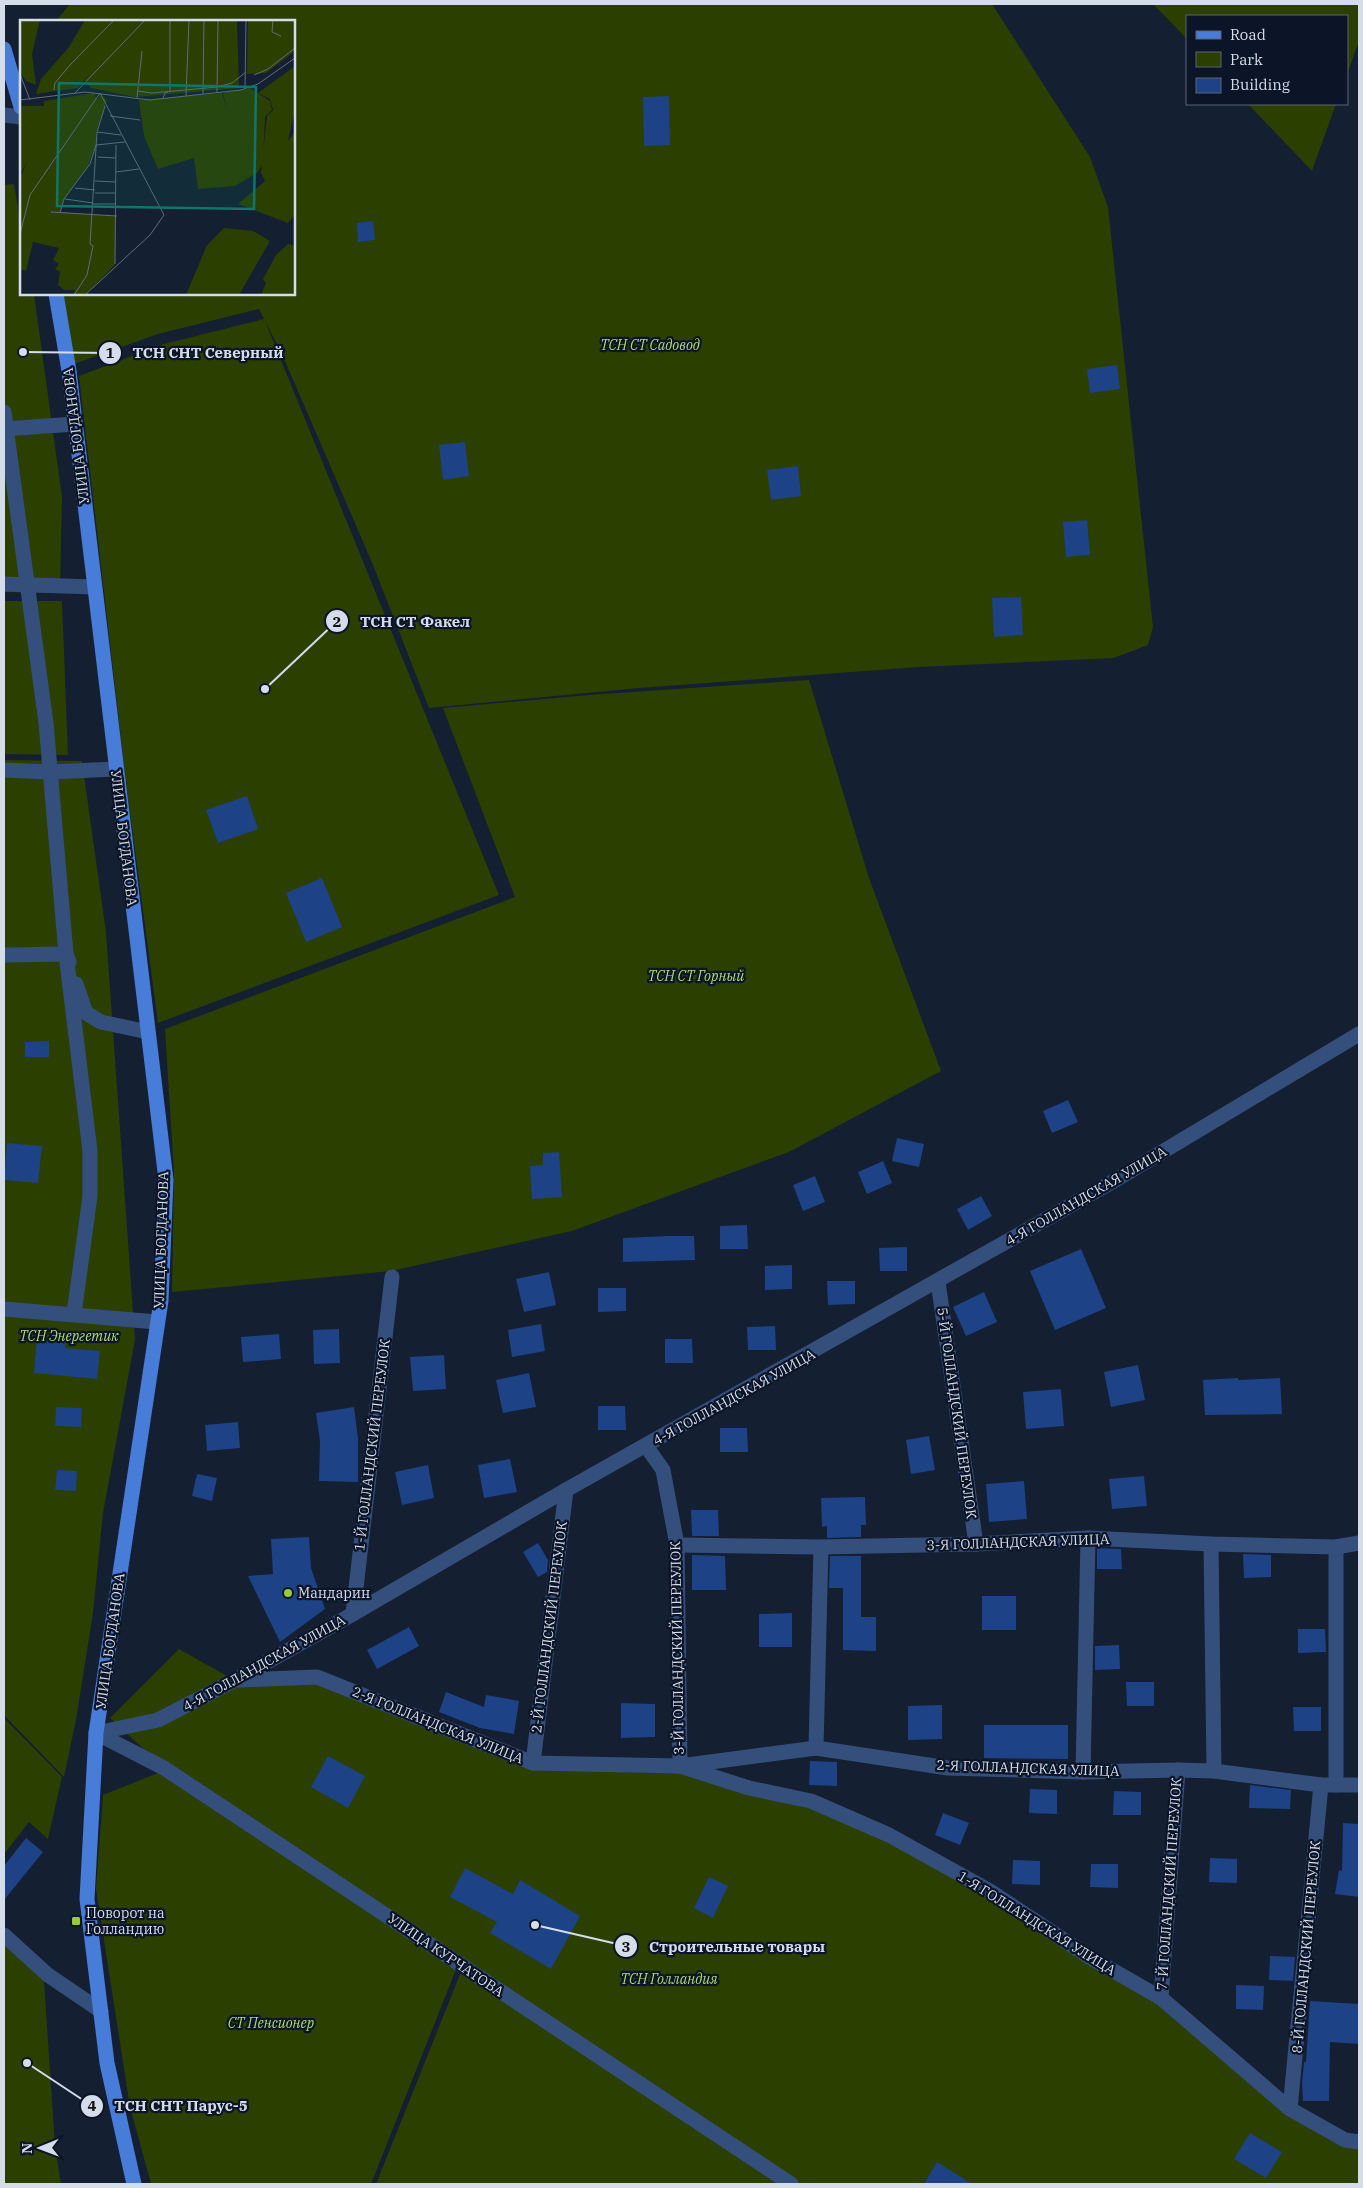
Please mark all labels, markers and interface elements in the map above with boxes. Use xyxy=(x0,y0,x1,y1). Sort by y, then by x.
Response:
legend xyxy=(1186,15,1348,105)
inset map xyxy=(20,20,295,295)
text: Road xyxy=(1230,25,1266,44)
text: Park xyxy=(1230,50,1263,69)
text: Building xyxy=(1230,75,1290,94)
park label: ТСН СТ Садовод xyxy=(600,336,700,354)
callout: ТСН СНТ Северный xyxy=(97,338,293,368)
text: 1 xyxy=(105,343,115,362)
text: ТСН СНТ Северный xyxy=(133,343,283,362)
street label: УЛИЦА БОГДАНОВА xyxy=(59,366,93,505)
callout: ТСН СТ Факел xyxy=(325,606,480,636)
text: 2 xyxy=(332,612,342,631)
text: ТСН СТ Факел xyxy=(360,612,470,631)
street label: УЛИЦА БОГДАНОВА xyxy=(107,769,141,908)
park label: ТСН СТ Горный xyxy=(648,967,744,985)
street label: 4-Я ГОЛЛАНДСКАЯ УЛИЦА xyxy=(1002,1142,1170,1250)
street label: УЛИЦА БОГДАНОВА xyxy=(150,1171,172,1309)
street label: 5-Й ГОЛЛАНДСКИЙ ПЕРЕУЛОК xyxy=(933,1306,981,1520)
park label: ТСН Энергетик xyxy=(19,1327,119,1345)
street label: 1-Й ГОЛЛАНДСКИЙ ПЕРЕУЛОК xyxy=(350,1338,394,1552)
street label: 4-Я ГОЛЛАНДСКАЯ УЛИЦА xyxy=(650,1345,819,1449)
street label: 2-Й ГОЛЛАНДСКИЙ ПЕРЕУЛОК xyxy=(527,1520,571,1734)
street label: 3-Я ГОЛЛАНДСКАЯ УЛИЦА xyxy=(926,1530,1110,1554)
street label: 3-Й ГОЛЛАНДСКИЙ ПЕРЕУЛОК xyxy=(666,1541,688,1755)
street label: УЛИЦА БОГДАНОВА xyxy=(92,1571,129,1710)
place label: Мандарин xyxy=(298,1584,370,1602)
marker: Мандарин xyxy=(282,1587,294,1599)
street label: 4-Я ГОЛЛАНДСКАЯ УЛИЦА xyxy=(180,1611,349,1715)
street label: 2-Я ГОЛЛАНДСКАЯ УЛИЦА xyxy=(350,1682,527,1768)
street label: 2-Я ГОЛЛАНДСКАЯ УЛИЦА xyxy=(936,1756,1120,1780)
street label: 7-Й ГОЛЛАНДСКИЙ ПЕРЕУЛОК xyxy=(1153,1776,1185,1991)
street label: 8-Й ГОЛЛАНДСКИЙ ПЕРЕУЛОК xyxy=(1288,1839,1324,2054)
street label: 1-Я ГОЛЛАНДСКАЯ УЛИЦА xyxy=(955,1867,1120,1979)
place label: Поворот на Голландию xyxy=(86,1904,165,1938)
street label: УЛИЦА КУРЧАТОВА xyxy=(384,1909,508,2001)
marker: Поворот на Голландию xyxy=(70,1915,82,1927)
callout: Строительные товары xyxy=(614,1931,835,1961)
text: 3 xyxy=(621,1937,631,1956)
text: Строительные товары xyxy=(649,1937,825,1956)
park label: ТСН Голландия xyxy=(620,1970,718,1988)
park label: СТ Пенсионер xyxy=(228,2014,314,2032)
callout: ТСН СНТ Парус-5 xyxy=(79,2091,258,2121)
text: 4 xyxy=(87,2096,97,2115)
text: ТСН СНТ Парус-5 xyxy=(114,2096,248,2115)
north arrow xyxy=(15,2123,65,2173)
text: N xyxy=(18,2143,36,2154)

